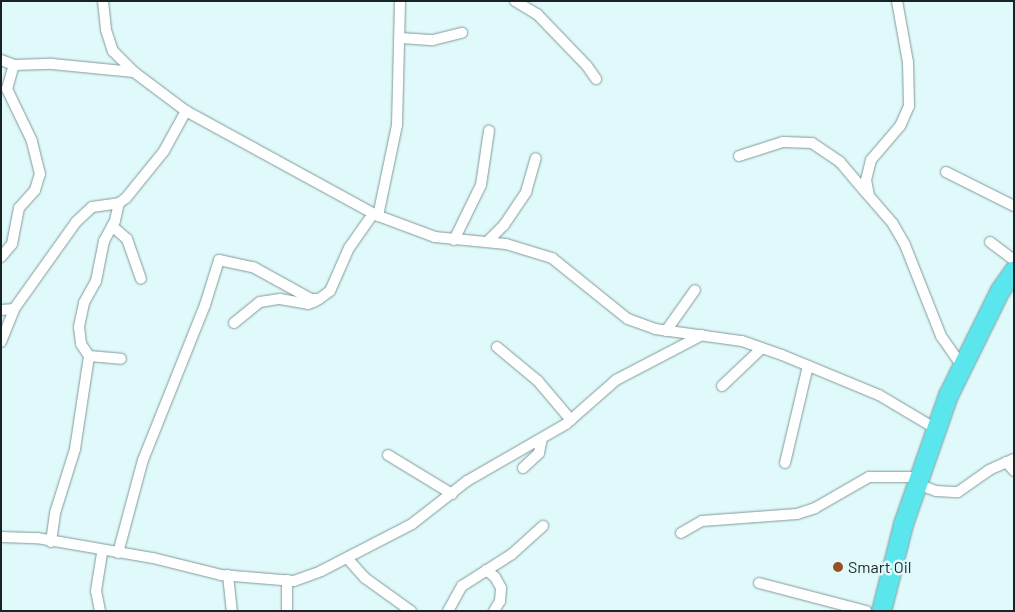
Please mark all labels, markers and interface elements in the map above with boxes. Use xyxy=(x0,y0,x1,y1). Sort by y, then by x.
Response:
place label: Smart Oil xyxy=(848,557,912,577)
marker: Smart Oil xyxy=(832,561,844,573)

